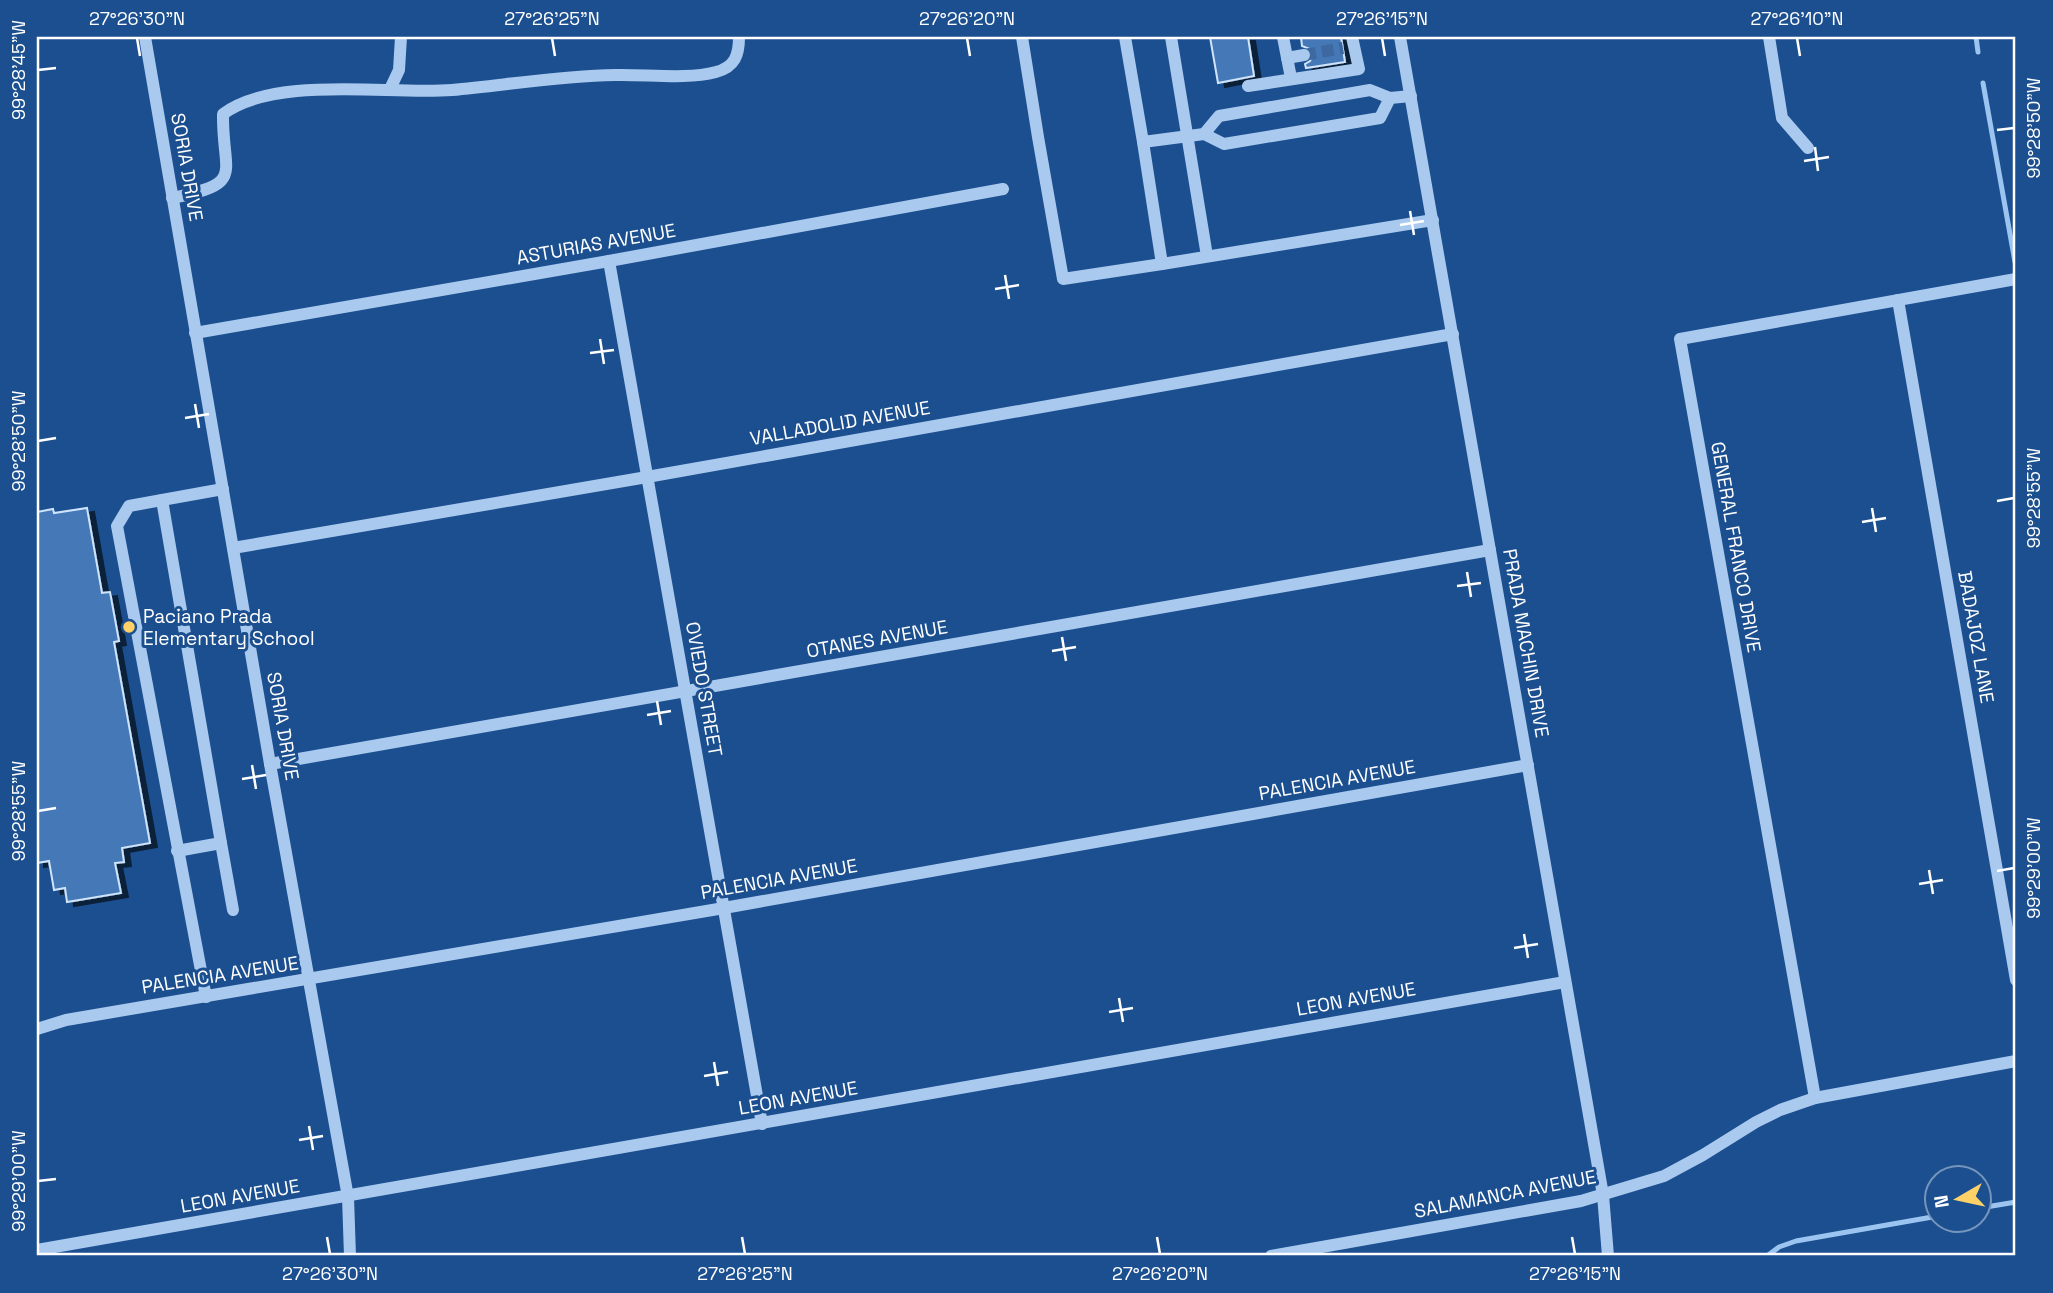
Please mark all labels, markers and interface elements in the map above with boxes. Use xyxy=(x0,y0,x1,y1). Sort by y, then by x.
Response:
text: 27°26'30"N xyxy=(89,7,185,30)
text: 27°26'25"N xyxy=(504,7,600,30)
text: 27°26'20"N xyxy=(919,7,1015,30)
text: 27°26'15"N xyxy=(1336,7,1428,30)
text: 27°26'10"N xyxy=(1751,7,1843,30)
text: 99°28'45"W xyxy=(7,20,30,120)
text: 99°28'50"W xyxy=(2022,77,2045,179)
street label: SORIA DRIVE xyxy=(165,111,209,223)
street label: ASTURIAS AVENUE xyxy=(515,218,677,270)
text: 99°28'50"W xyxy=(7,390,30,492)
street label: VALLADOLID AVENUE xyxy=(748,395,932,451)
street label: GENERAL FRANCO DRIVE xyxy=(1705,440,1767,654)
text: 99°28'55"W xyxy=(2022,448,2045,548)
street label: PRADA MACHIN DRIVE xyxy=(1497,547,1555,739)
street label: BADAJOZ LANE xyxy=(1952,569,2000,705)
place label: Paciano Prada Elementary School xyxy=(143,604,315,651)
street label: OTANES AVENUE xyxy=(805,614,949,664)
marker: Paciano Prada Elementary School xyxy=(121,619,137,635)
street label: OVIEDO STREET xyxy=(680,620,728,758)
street label: SORIA DRIVE xyxy=(261,670,305,782)
street label: PALENCIA AVENUE xyxy=(1257,754,1417,806)
text: 99°28'55"W xyxy=(7,761,30,861)
text: 99°29'00"W xyxy=(2022,817,2045,919)
street label: PALENCIA AVENUE xyxy=(699,853,859,905)
street label: PALENCIA AVENUE xyxy=(140,950,300,1000)
street label: LEON AVENUE xyxy=(1295,976,1417,1022)
street label: LEON AVENUE xyxy=(737,1075,859,1121)
text: 99°29'00"W xyxy=(7,1130,30,1232)
street label: SALAMANCA AVENUE xyxy=(1412,1164,1598,1224)
north arrow xyxy=(1924,1164,1994,1234)
street label: LEON AVENUE xyxy=(179,1173,301,1219)
text: N xyxy=(1928,1193,1955,1210)
text: 27°26'30"N xyxy=(282,1262,378,1285)
text: 27°26'25"N xyxy=(697,1262,793,1285)
text: 27°26'20"N xyxy=(1112,1262,1208,1285)
text: 27°26'15"N xyxy=(1529,1262,1621,1285)

